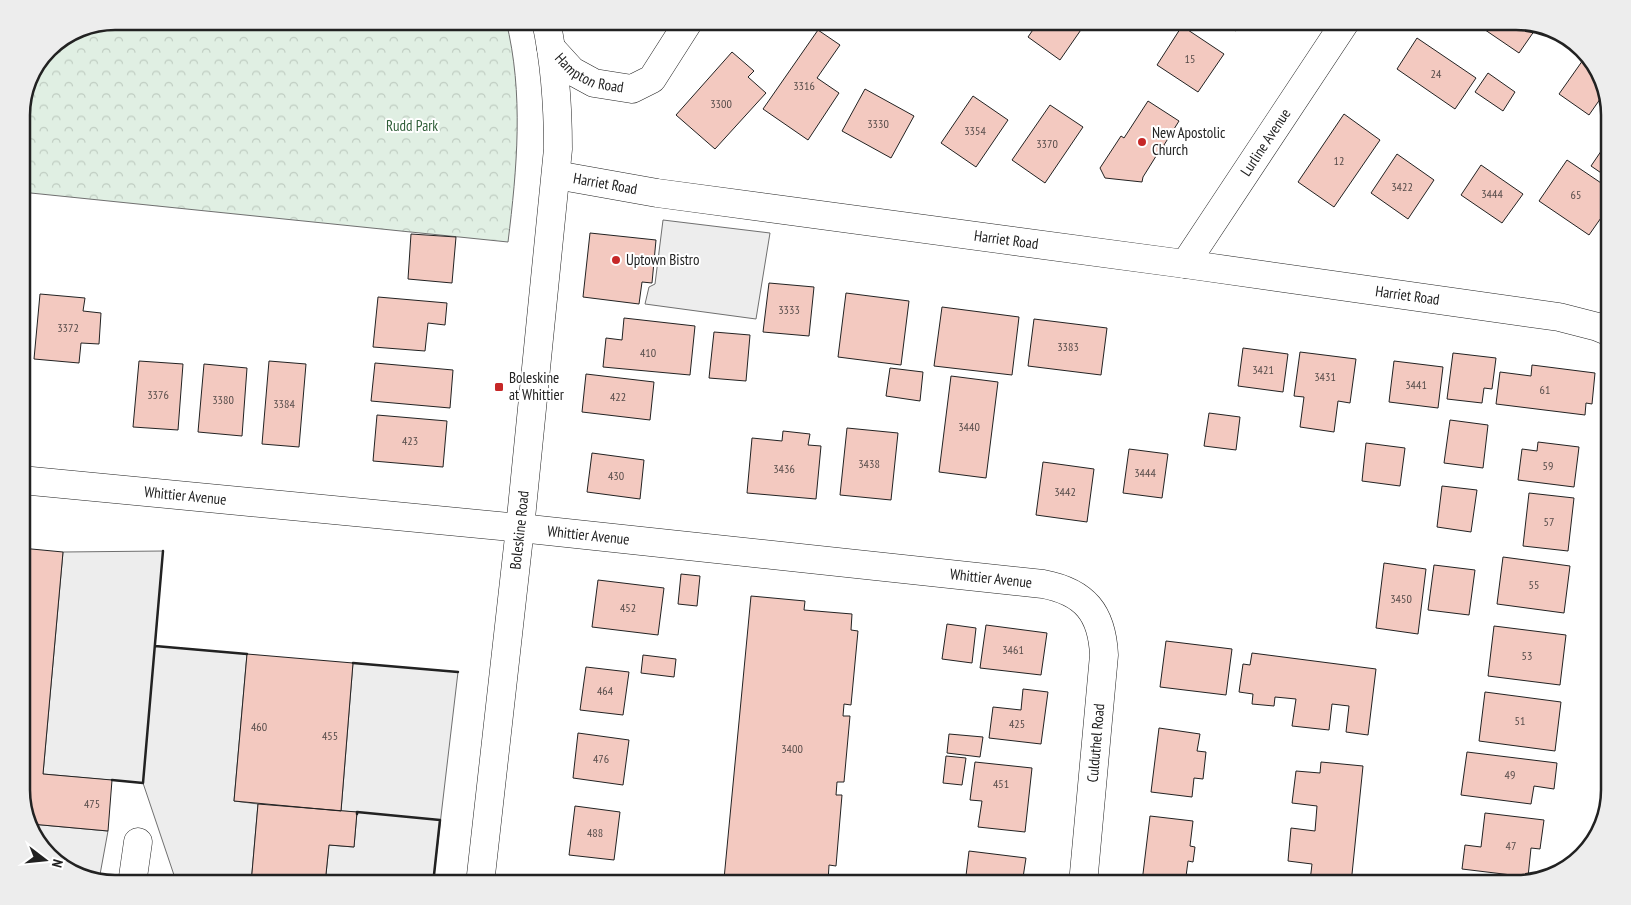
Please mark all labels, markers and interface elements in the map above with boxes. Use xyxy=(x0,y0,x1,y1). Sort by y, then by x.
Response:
street label: Hampton Road xyxy=(551,49,625,97)
house number: 15 xyxy=(1185,51,1195,66)
house number: 24 xyxy=(1431,66,1442,81)
house number: 3316 xyxy=(793,78,815,93)
house number: 3300 xyxy=(710,96,732,111)
street label: Lurline Avenue xyxy=(1236,105,1294,179)
park label: Rudd Park xyxy=(386,116,438,135)
house number: 3330 xyxy=(867,116,889,131)
house number: 3354 xyxy=(964,123,986,138)
place label: New Apostolic Church xyxy=(1152,123,1226,159)
house number: 3370 xyxy=(1036,136,1058,151)
marker: New Apostolic Church xyxy=(1136,136,1148,148)
house number: 12 xyxy=(1334,153,1344,168)
street label: Harriet Road xyxy=(572,168,639,198)
house number: 3422 xyxy=(1391,179,1413,194)
house number: 3444 xyxy=(1481,186,1503,201)
house number: 65 xyxy=(1571,187,1581,202)
street label: Harriet Road xyxy=(973,226,1040,253)
place label: Uptown Bistro xyxy=(626,250,699,269)
marker: Uptown Bistro xyxy=(610,254,622,266)
street label: Harriet Road xyxy=(1374,281,1441,309)
house number: 3333 xyxy=(778,302,800,317)
house number: 3372 xyxy=(57,320,79,335)
house number: 3383 xyxy=(1057,339,1079,354)
house number: 410 xyxy=(640,345,656,360)
house number: 3421 xyxy=(1252,362,1274,377)
place label: Boleskine at Whittier xyxy=(509,368,565,404)
house number: 3431 xyxy=(1314,369,1336,384)
house number: 3441 xyxy=(1405,377,1427,392)
marker: Boleskine at Whittier xyxy=(493,381,505,393)
house number: 61 xyxy=(1540,382,1550,397)
house number: 3376 xyxy=(147,387,169,402)
house number: 422 xyxy=(610,389,626,404)
house number: 3380 xyxy=(212,392,234,407)
house number: 3384 xyxy=(273,396,295,411)
house number: 3440 xyxy=(958,419,980,434)
house number: 423 xyxy=(402,433,418,448)
house number: 3438 xyxy=(858,456,880,471)
house number: 59 xyxy=(1543,458,1553,473)
house number: 3436 xyxy=(773,461,795,476)
house number: 3444 xyxy=(1134,465,1156,480)
house number: 430 xyxy=(608,468,624,483)
street label: Whittier Avenue xyxy=(143,482,227,509)
house number: 3442 xyxy=(1054,484,1076,499)
street label: Boleskine Road xyxy=(505,490,533,571)
house number: 57 xyxy=(1544,514,1554,529)
street label: Whittier Avenue xyxy=(546,521,630,549)
street label: Whittier Avenue xyxy=(949,564,1033,592)
house number: 55 xyxy=(1529,577,1539,592)
house number: 3450 xyxy=(1390,591,1412,606)
house number: 452 xyxy=(620,600,636,615)
house number: 3461 xyxy=(1002,642,1024,657)
house number: 53 xyxy=(1522,648,1532,663)
house number: 464 xyxy=(597,683,614,698)
street label: Culduthel Road xyxy=(1083,703,1108,783)
house number: 51 xyxy=(1515,713,1525,728)
house number: 425 xyxy=(1009,716,1025,731)
house number: 460 xyxy=(251,719,267,734)
house number: 455 xyxy=(322,728,338,743)
house number: 3400 xyxy=(781,741,803,756)
house number: 476 xyxy=(593,751,609,766)
house number: 49 xyxy=(1505,767,1515,782)
house number: 451 xyxy=(993,776,1009,791)
house number: 475 xyxy=(84,796,100,811)
house number: 488 xyxy=(587,825,603,840)
north arrow xyxy=(20,835,70,885)
house number: 47 xyxy=(1506,838,1516,853)
text: N xyxy=(48,857,67,870)

